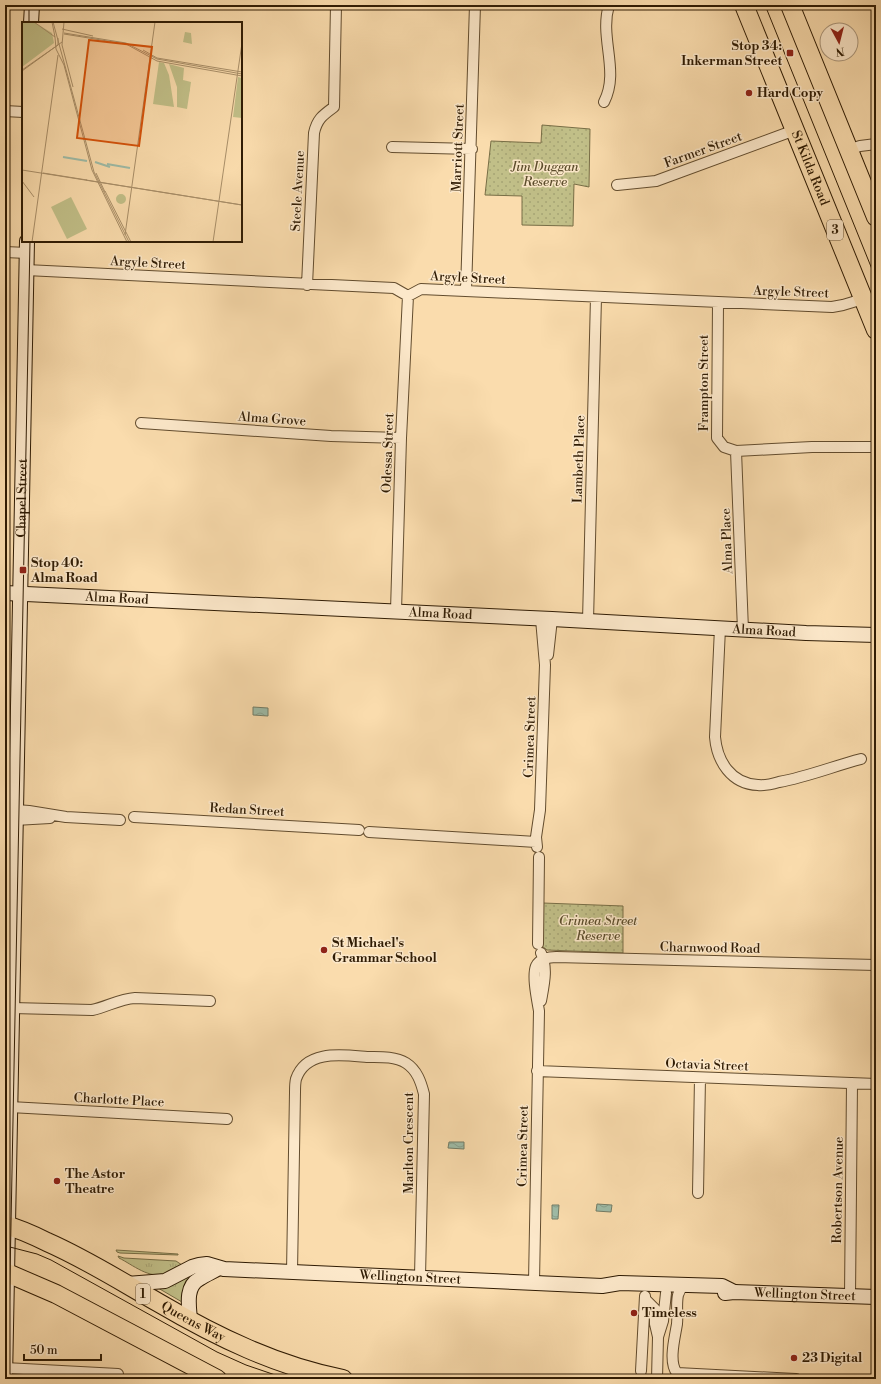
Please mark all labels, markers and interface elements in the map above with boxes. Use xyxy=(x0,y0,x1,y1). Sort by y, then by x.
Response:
inset map xyxy=(22,22,242,242)
north arrow xyxy=(819,22,859,62)
place label: Stop 34: Inkerman Street xyxy=(681,38,782,69)
text: N xyxy=(835,43,845,58)
marker: Stop 34: Inkerman Street xyxy=(785,48,795,58)
place label: Hard Copy xyxy=(757,85,824,101)
marker: Hard Copy xyxy=(744,88,754,98)
street label: Marriott Street xyxy=(448,103,468,193)
street label: Farmer Street xyxy=(662,128,745,171)
street label: St Kilda Road xyxy=(788,128,833,208)
street label: Steele Avenue xyxy=(288,150,308,232)
park label: Jim Duggan Reserve xyxy=(510,159,579,190)
road number: 3 xyxy=(827,220,843,240)
street label: Argyle Street xyxy=(109,253,187,273)
street label: Argyle Street xyxy=(429,268,507,288)
street label: Argyle Street xyxy=(752,283,830,301)
street label: Frampton Street xyxy=(696,334,712,431)
street label: Alma Grove xyxy=(236,409,307,429)
street label: Odessa Street xyxy=(379,412,397,493)
street label: Lambeth Place xyxy=(569,414,589,503)
street label: Chapel Street xyxy=(13,458,31,538)
street label: Alma Place xyxy=(718,507,736,575)
place label: Stop 40: Alma Road xyxy=(30,555,98,586)
marker: Stop 40: Alma Road xyxy=(18,565,28,575)
street label: Alma Road xyxy=(84,589,150,608)
street label: Alma Road xyxy=(407,604,473,623)
street label: Alma Road xyxy=(731,621,797,640)
street label: Crimea Street xyxy=(521,696,539,778)
street label: Redan Street xyxy=(209,800,285,820)
park label: Crimea Street Reserve xyxy=(559,913,638,944)
place label: St Michael's Grammar School xyxy=(332,935,438,966)
street label: Charnwood Road xyxy=(660,939,761,957)
marker: St Michael's Grammar School xyxy=(319,945,329,955)
street label: Octavia Street xyxy=(665,1056,749,1074)
street label: Charlotte Place xyxy=(73,1090,165,1110)
street label: Marlton Crescent xyxy=(401,1092,417,1194)
street label: Crimea Street xyxy=(514,1105,532,1187)
street label: Robertson Avenue xyxy=(829,1136,847,1244)
place label: The Astor Theatre xyxy=(65,1166,126,1197)
marker: The Astor Theatre xyxy=(52,1176,62,1186)
street label: Wellington Street xyxy=(358,1267,462,1288)
road number: 1 xyxy=(136,1284,150,1304)
street label: Wellington Street xyxy=(753,1285,856,1304)
street label: Queens Way xyxy=(158,1298,229,1346)
place label: Timeless xyxy=(642,1305,697,1321)
marker: Timeless xyxy=(629,1308,639,1318)
scale bar xyxy=(24,1336,101,1362)
text: 50 m xyxy=(30,1343,58,1358)
place label: 23 Digital xyxy=(802,1350,863,1366)
marker: 23 Digital xyxy=(789,1353,799,1363)

